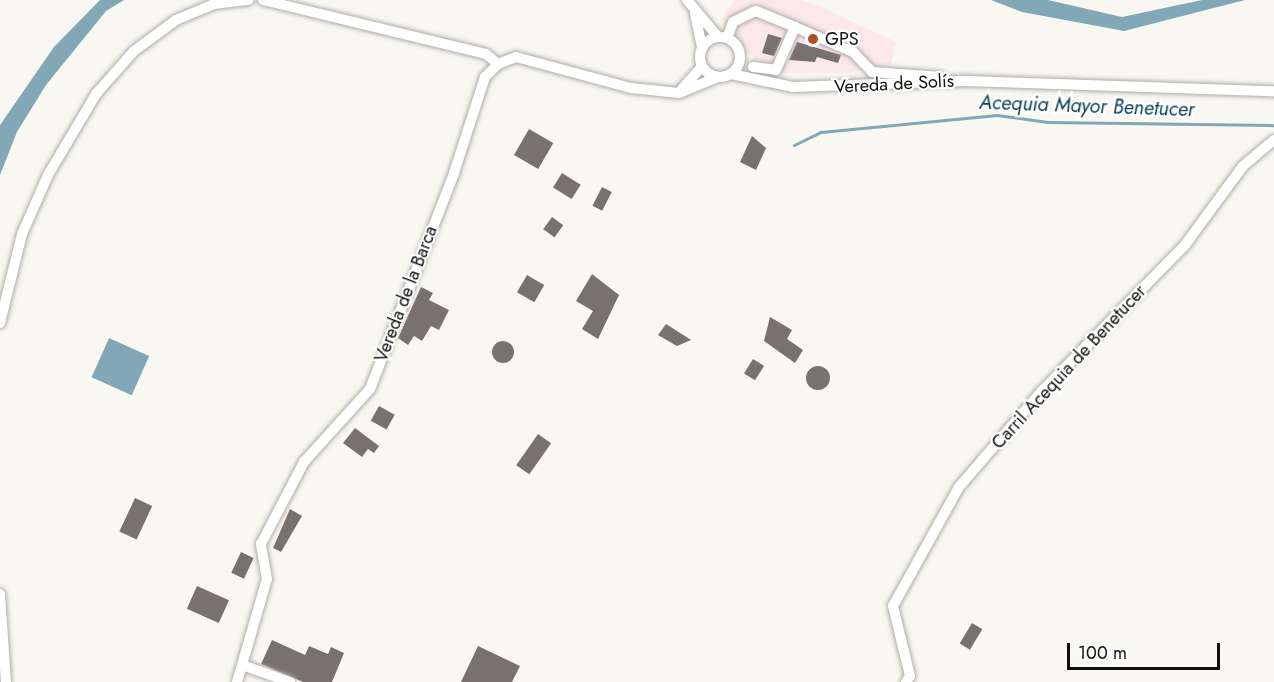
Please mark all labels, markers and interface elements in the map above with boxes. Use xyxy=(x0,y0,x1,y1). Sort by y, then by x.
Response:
place label: GPS xyxy=(825,28,859,50)
marker: GPS xyxy=(806,32,820,46)
street label: Vereda de Solís xyxy=(834,70,954,98)
water label: Acequia Mayor Benetucer xyxy=(979,90,1195,122)
street label: Vereda de la Barca xyxy=(370,223,442,365)
street label: Carril Acequia de Benetucer xyxy=(987,280,1151,454)
scale bar xyxy=(1070,631,1223,669)
text: 100 m xyxy=(1078,640,1127,666)

